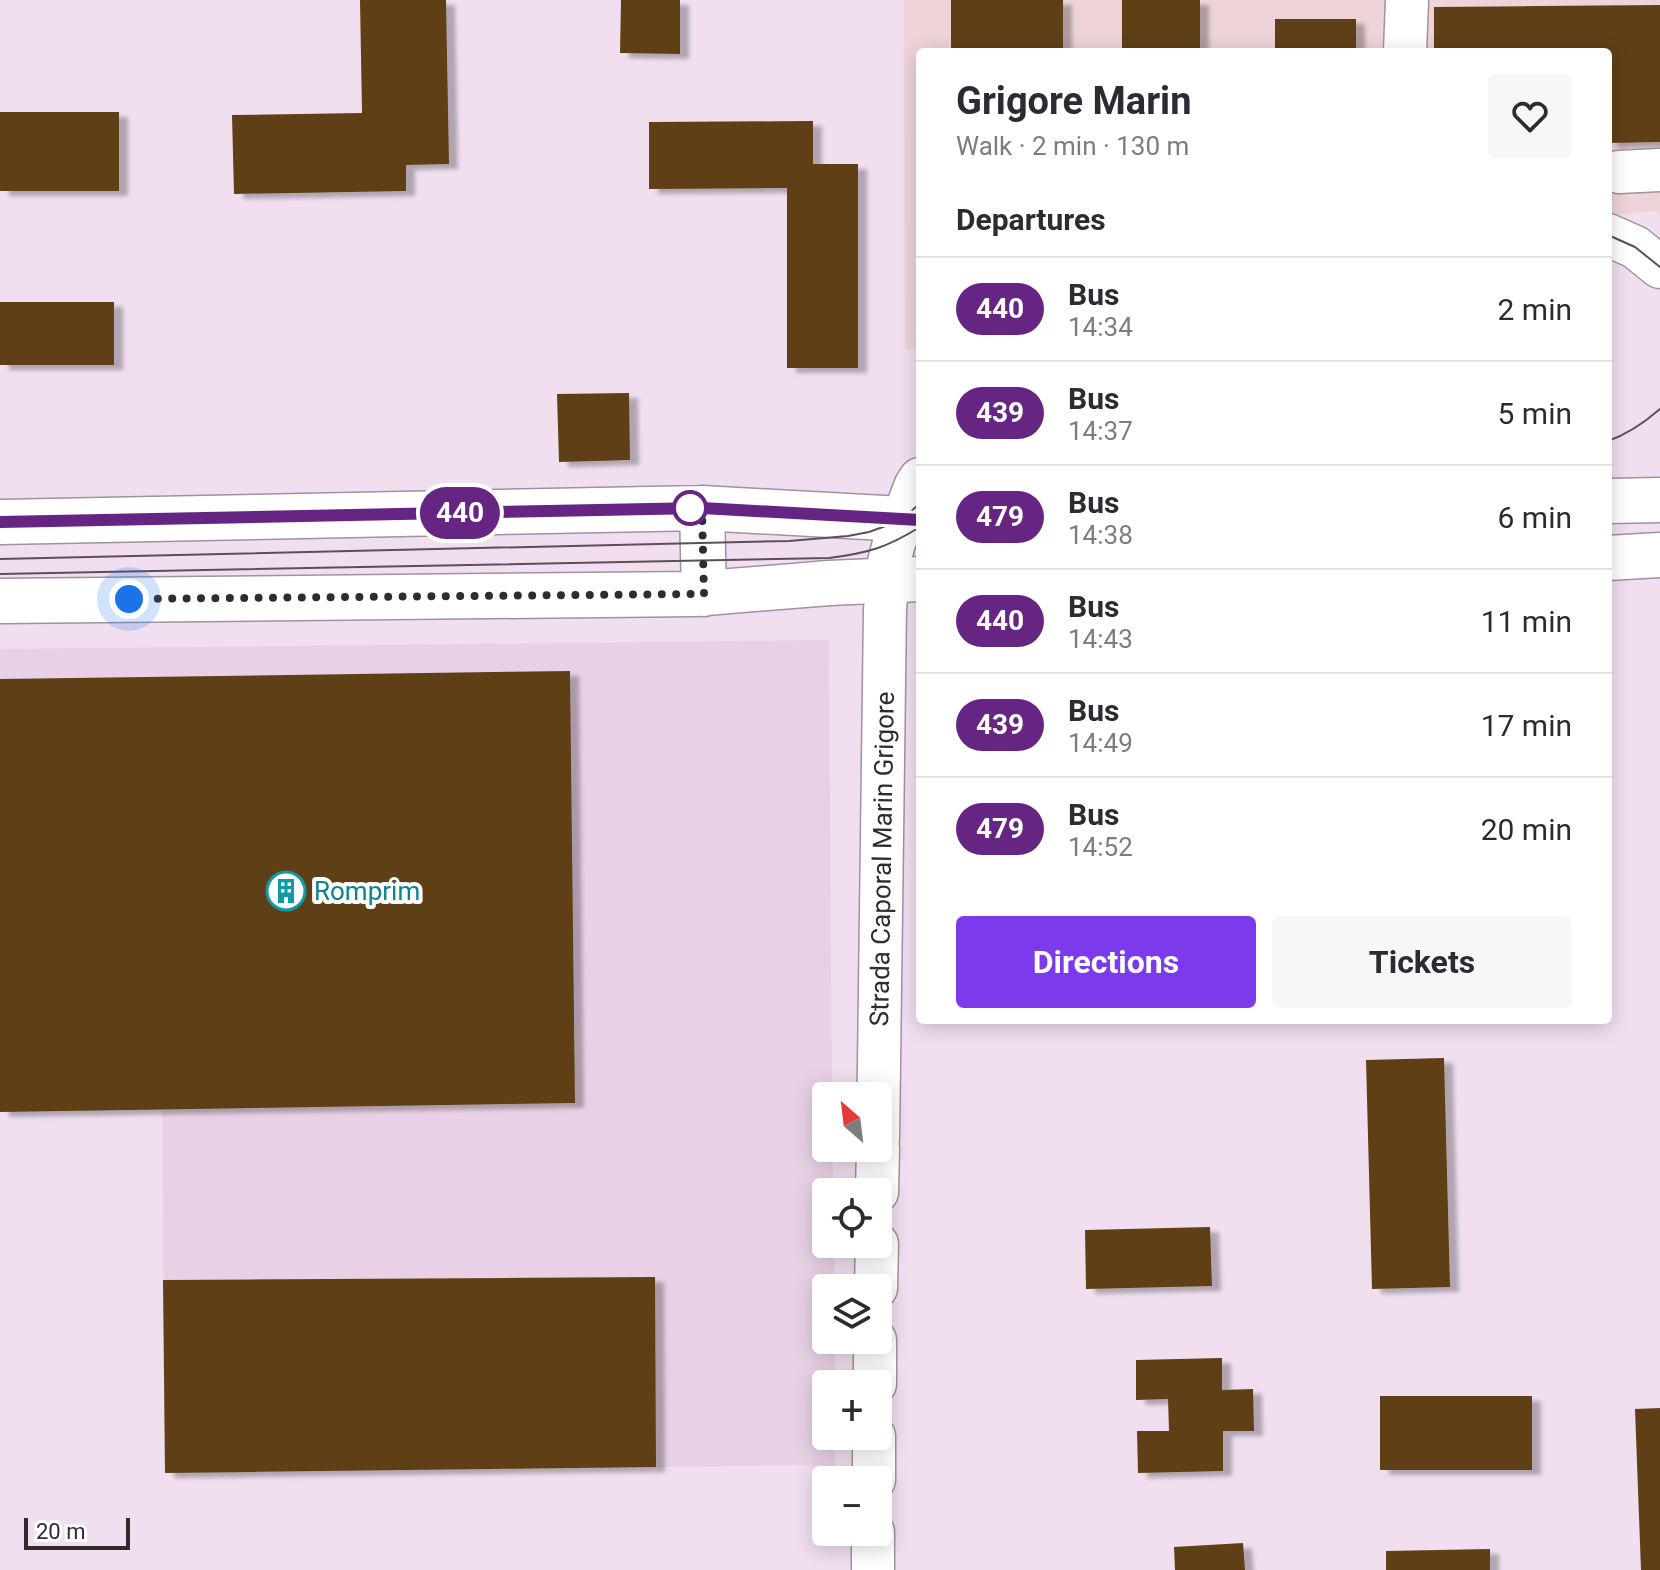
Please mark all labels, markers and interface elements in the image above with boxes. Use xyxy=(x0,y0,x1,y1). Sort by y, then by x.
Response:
button: heart xyxy=(1488,74,1572,158)
text: Grigore Marin xyxy=(956,79,1191,123)
text: Walk · 2 min · 130 m xyxy=(956,131,1189,161)
text: Departures xyxy=(956,202,1106,237)
text: Bus xyxy=(1068,277,1119,312)
text: 440 xyxy=(976,292,1024,325)
text: 2 min xyxy=(1498,292,1572,327)
text: 14:34 xyxy=(1068,312,1133,342)
text: Bus xyxy=(1068,381,1119,416)
text: 439 xyxy=(976,396,1024,429)
text: 5 min xyxy=(1498,396,1572,431)
text: 14:37 xyxy=(1068,416,1133,446)
text: Bus xyxy=(1068,485,1119,520)
line badge: 440 xyxy=(414,487,506,539)
unlabelled marker xyxy=(673,491,707,525)
text: 440 xyxy=(436,496,484,529)
text: 479 xyxy=(976,500,1024,533)
text: 6 min xyxy=(1498,500,1572,535)
text: 14:38 xyxy=(1068,520,1133,550)
your location xyxy=(109,579,149,619)
text: Bus xyxy=(1068,589,1119,624)
text: 440 xyxy=(976,604,1024,637)
text: 11 min xyxy=(1481,604,1572,639)
text: 14:43 xyxy=(1068,624,1133,654)
street label: Strada Caporal Marin Grigore xyxy=(864,691,900,1027)
text: Bus xyxy=(1068,693,1119,728)
text: 439 xyxy=(976,708,1024,741)
text: 17 min xyxy=(1481,708,1572,743)
text: 14:49 xyxy=(1068,728,1133,758)
text: Bus xyxy=(1068,797,1119,832)
text: 479 xyxy=(976,812,1024,845)
text: 20 min xyxy=(1481,812,1572,847)
text: 14:52 xyxy=(1068,832,1133,862)
building icon: Romprim xyxy=(265,870,307,912)
place label: Romprim xyxy=(314,876,420,906)
button: Directions xyxy=(956,916,1256,1008)
button: Tickets xyxy=(1272,916,1572,1008)
north arrow xyxy=(812,1082,892,1162)
map controls xyxy=(812,1082,892,1546)
button: locate xyxy=(812,1178,892,1258)
button: layers xyxy=(812,1274,892,1354)
button: + xyxy=(812,1370,892,1450)
button: − xyxy=(812,1466,892,1546)
scale bar xyxy=(24,1514,130,1550)
text: 20 m xyxy=(36,1519,85,1544)

